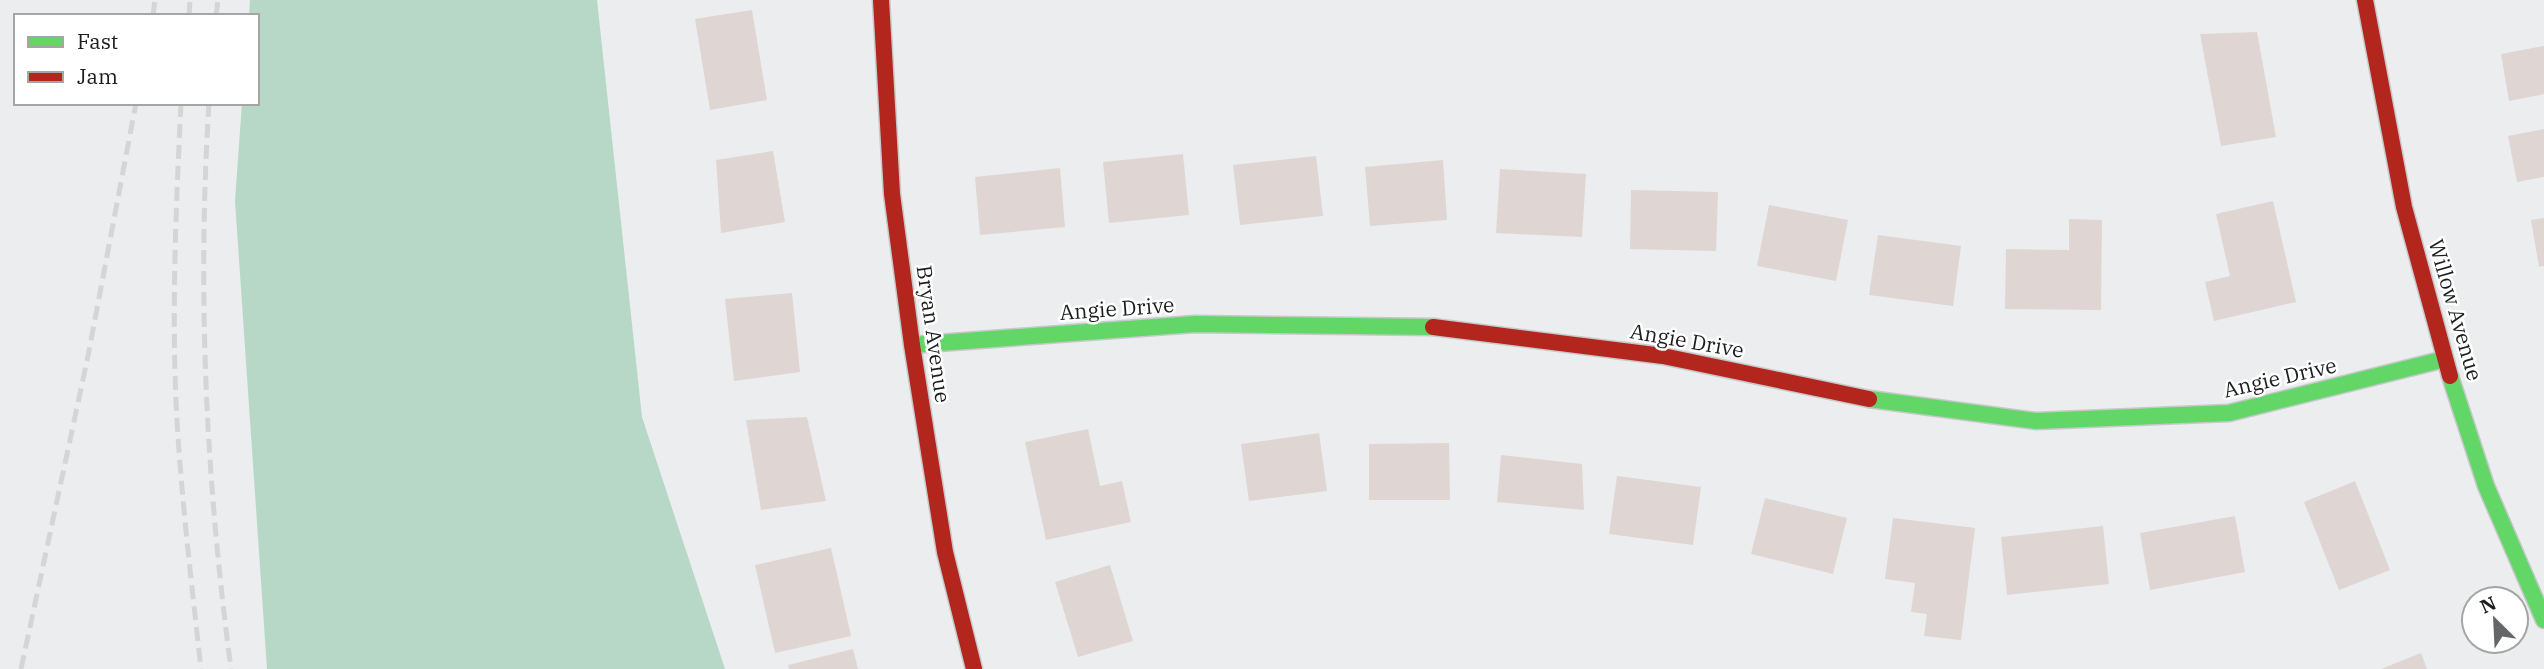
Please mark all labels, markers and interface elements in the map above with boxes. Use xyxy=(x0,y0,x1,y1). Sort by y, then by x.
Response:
legend xyxy=(14,14,259,105)
text: Fast xyxy=(77,27,118,55)
text: Jam xyxy=(77,62,118,90)
street label: Willow Avenue xyxy=(2422,236,2490,384)
street label: Bryan Avenue xyxy=(910,263,957,404)
street label: Angie Drive xyxy=(1059,290,1175,326)
street label: Angie Drive xyxy=(1628,316,1746,364)
street label: Angie Drive xyxy=(2221,350,2339,404)
north arrow xyxy=(2460,585,2530,655)
text: N xyxy=(2476,590,2500,618)

